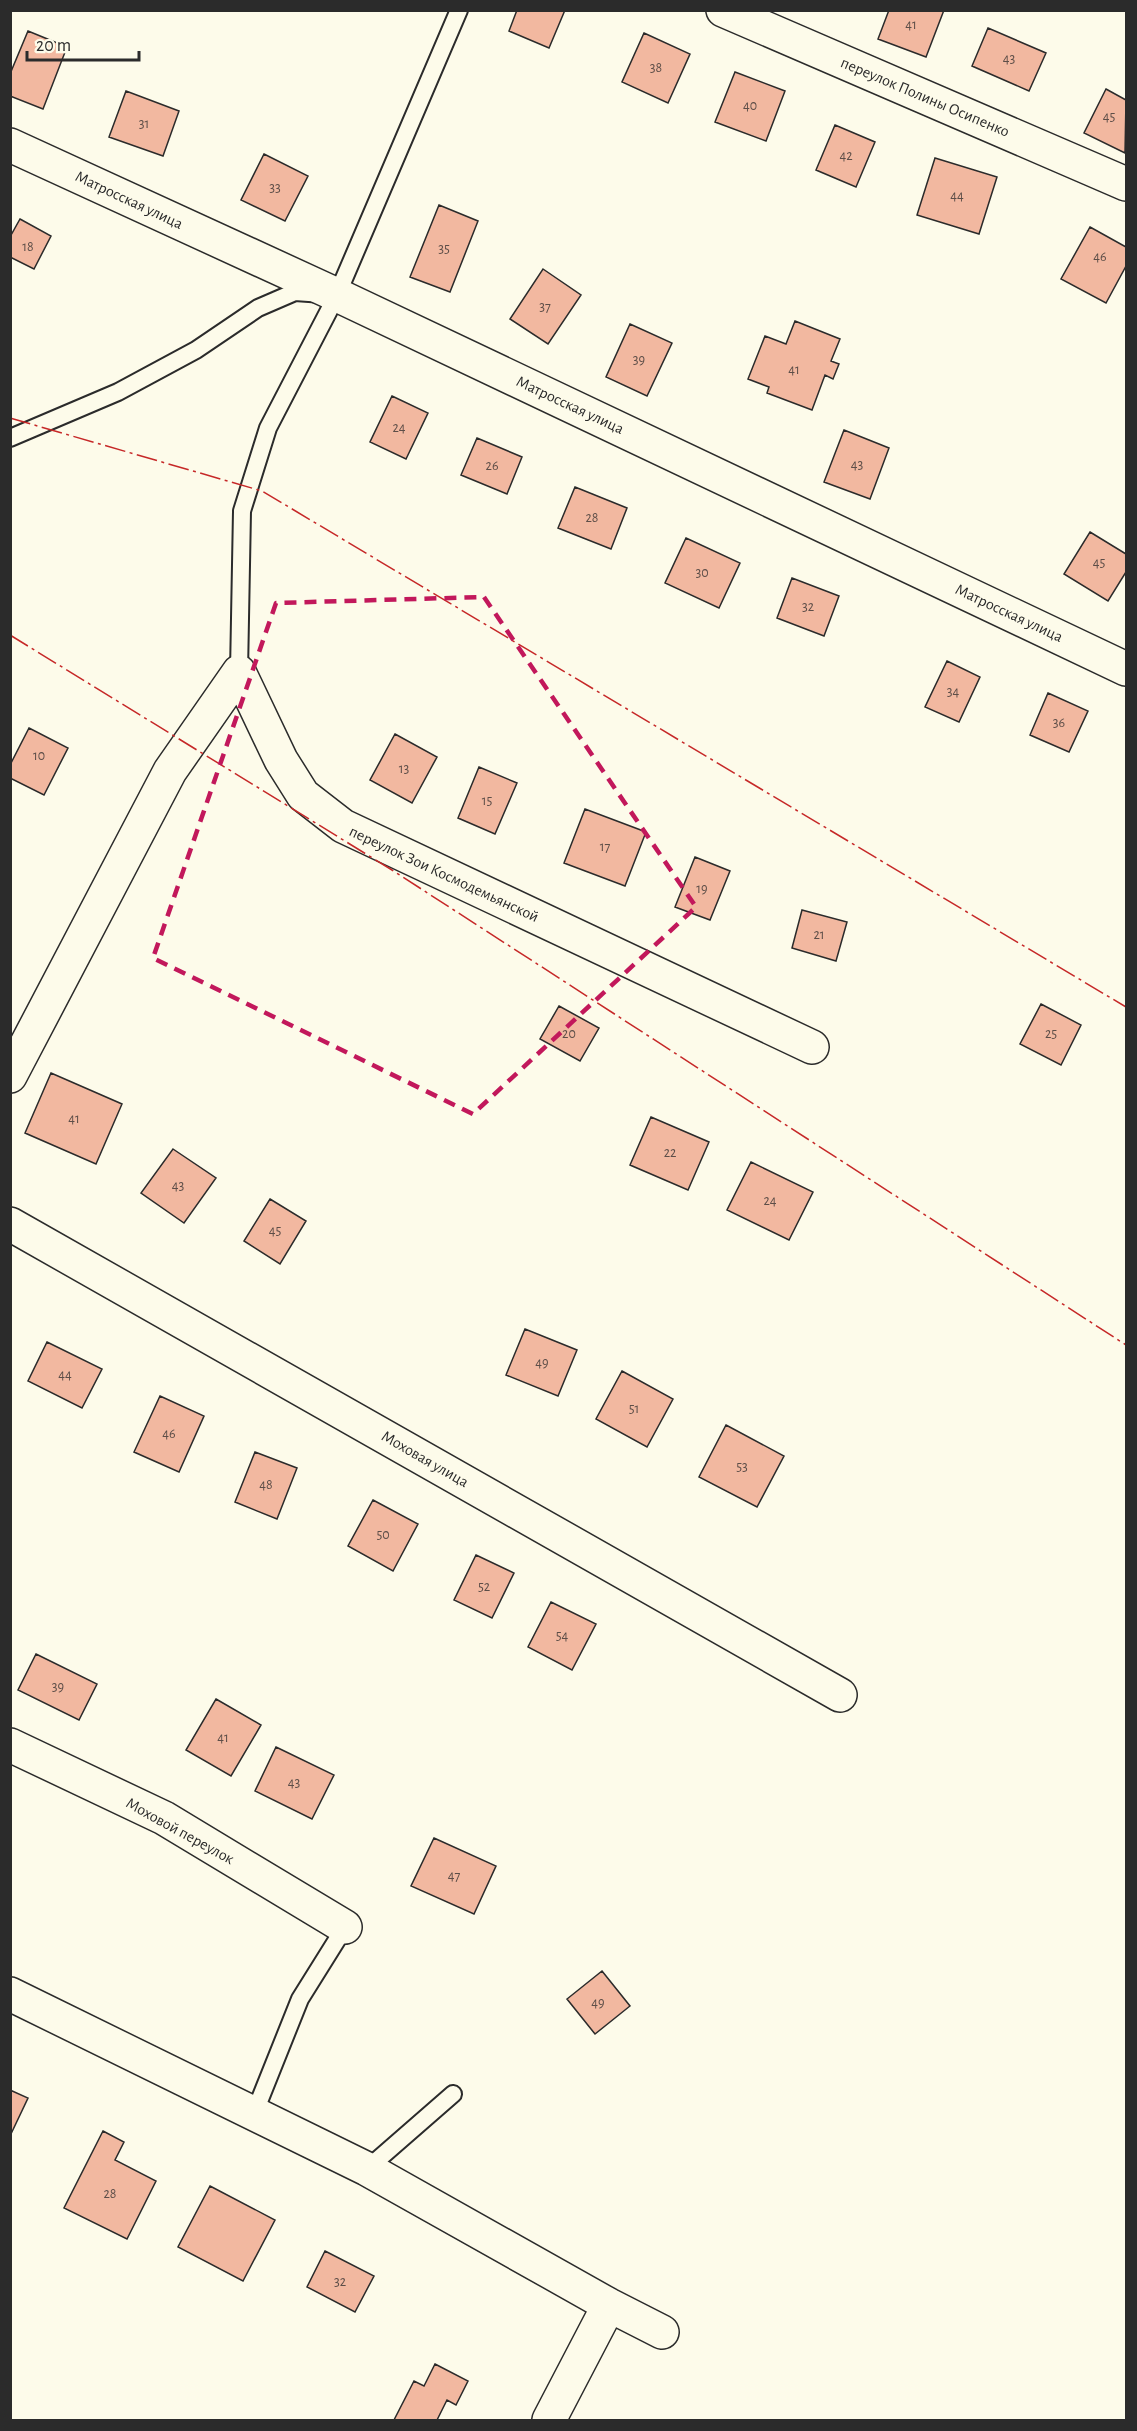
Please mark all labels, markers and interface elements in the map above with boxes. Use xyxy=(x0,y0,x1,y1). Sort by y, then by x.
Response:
house number: 41 xyxy=(905,18,917,32)
scale bar xyxy=(27,24,140,62)
text: 20 m xyxy=(36,37,71,55)
house number: 43 xyxy=(1003,52,1015,66)
street label: переулок Полины Осипенко xyxy=(838,54,1012,141)
house number: 38 xyxy=(650,61,662,75)
house number: 40 xyxy=(743,99,757,113)
house number: 45 xyxy=(1103,110,1115,124)
house number: 31 xyxy=(139,117,149,131)
house number: 42 xyxy=(839,149,853,163)
street label: Матросская улица xyxy=(72,168,185,233)
house number: 33 xyxy=(269,181,281,195)
house number: 44 xyxy=(950,189,964,203)
house number: 18 xyxy=(22,240,34,254)
house number: 35 xyxy=(438,242,450,256)
house number: 46 xyxy=(1093,250,1107,264)
house number: 37 xyxy=(539,300,551,314)
house number: 39 xyxy=(633,353,645,367)
house number: 41 xyxy=(788,363,800,377)
street label: Матросская улица xyxy=(513,373,626,438)
house number: 24 xyxy=(392,421,406,435)
house number: 43 xyxy=(851,458,863,472)
house number: 26 xyxy=(486,459,498,473)
house number: 28 xyxy=(585,511,599,525)
house number: 45 xyxy=(1093,556,1105,570)
house number: 30 xyxy=(695,566,709,580)
street label: Матросская улица xyxy=(952,581,1065,646)
house number: 32 xyxy=(802,600,814,614)
house number: 34 xyxy=(947,685,960,699)
house number: 36 xyxy=(1053,716,1065,730)
house number: 10 xyxy=(33,749,45,763)
house number: 13 xyxy=(399,762,410,776)
house number: 15 xyxy=(482,794,492,808)
street label: переулок Зои Космодемьянской xyxy=(346,823,541,926)
house number: 17 xyxy=(600,840,610,854)
house number: 19 xyxy=(696,882,708,896)
house number: 21 xyxy=(813,928,825,942)
house number: 20 xyxy=(562,1027,576,1041)
house number: 25 xyxy=(1045,1027,1057,1041)
house number: 41 xyxy=(68,1112,80,1126)
house number: 22 xyxy=(664,1146,676,1160)
house number: 43 xyxy=(172,1179,184,1193)
house number: 24 xyxy=(763,1194,777,1208)
house number: 45 xyxy=(269,1224,281,1238)
house number: 49 xyxy=(535,1356,549,1370)
house number: 44 xyxy=(58,1368,72,1382)
house number: 51 xyxy=(629,1402,639,1416)
house number: 46 xyxy=(162,1427,176,1441)
street label: Моховая улица xyxy=(378,1428,471,1491)
house number: 53 xyxy=(736,1460,748,1474)
house number: 48 xyxy=(259,1478,273,1492)
house number: 50 xyxy=(376,1528,390,1542)
house number: 52 xyxy=(478,1580,490,1594)
house number: 54 xyxy=(556,1629,569,1643)
house number: 39 xyxy=(52,1680,64,1694)
house number: 41 xyxy=(217,1731,229,1745)
house number: 43 xyxy=(288,1776,300,1790)
street label: Моховой переулок xyxy=(123,1795,237,1868)
house number: 47 xyxy=(448,1869,460,1883)
house number: 49 xyxy=(591,1996,605,2010)
house number: 28 xyxy=(103,2187,117,2201)
house number: 32 xyxy=(334,2275,346,2289)

